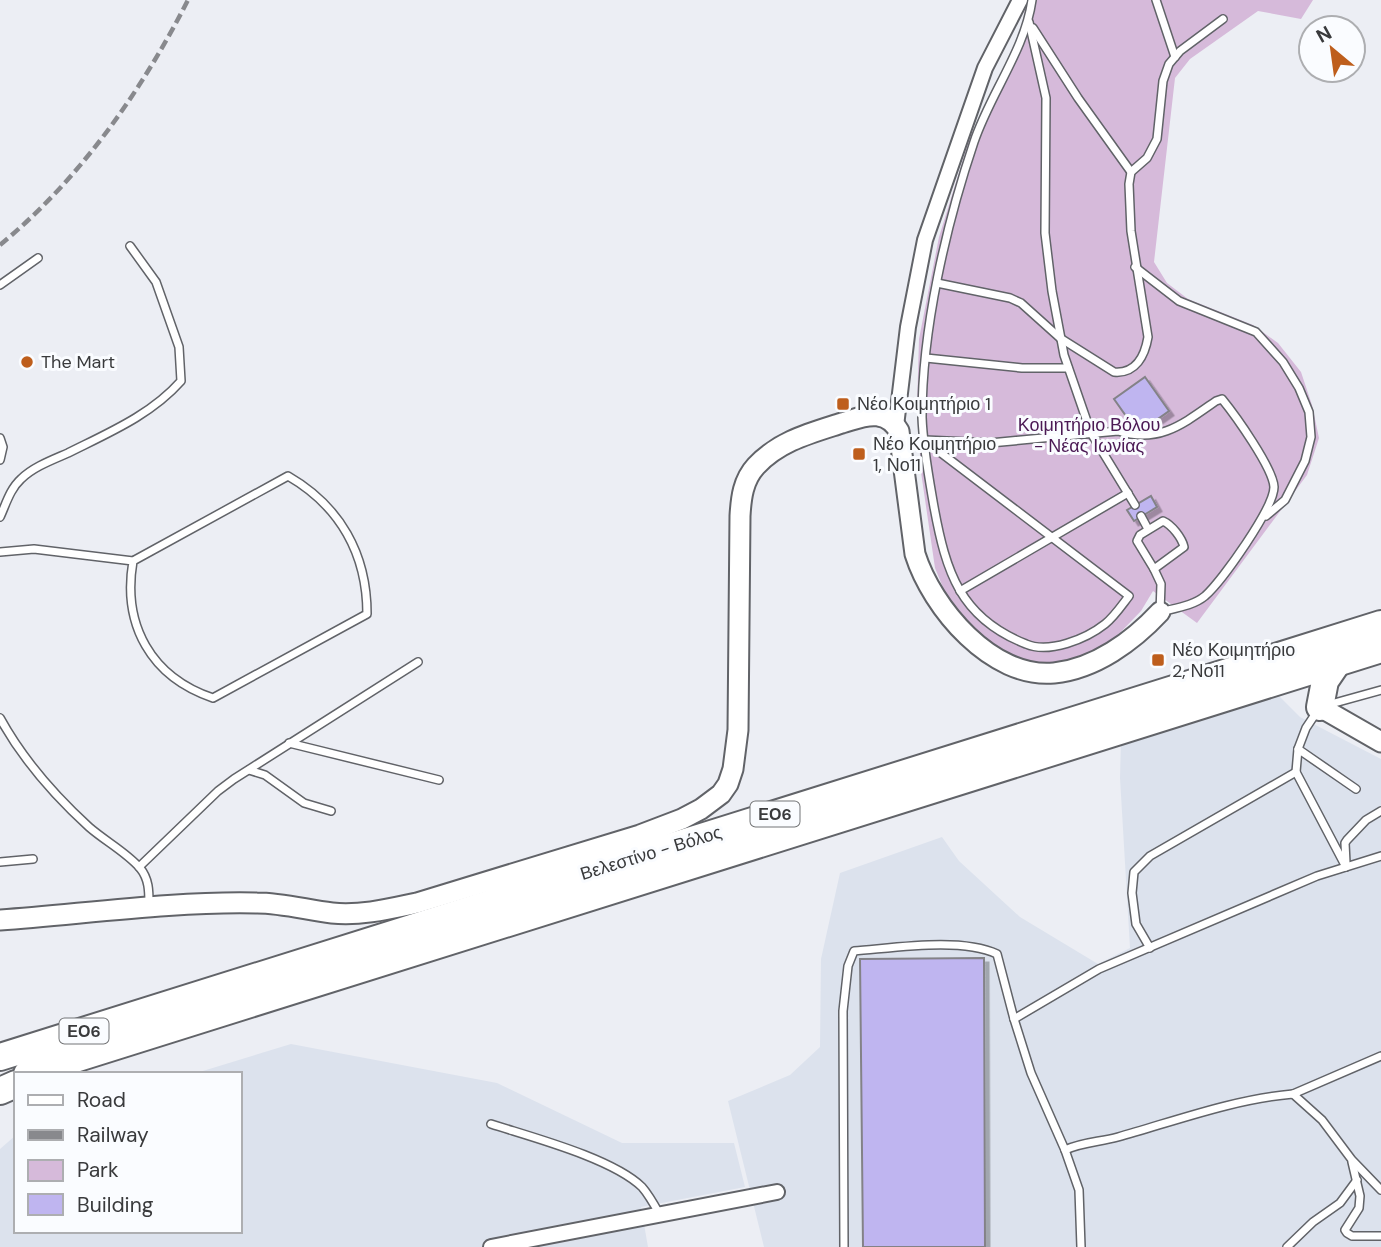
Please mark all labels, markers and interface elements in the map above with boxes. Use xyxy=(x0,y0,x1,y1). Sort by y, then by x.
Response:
north arrow xyxy=(1297,14,1367,84)
text: N xyxy=(1312,20,1336,49)
place label: The Mart xyxy=(41,350,115,374)
marker: The Mart xyxy=(19,354,35,370)
place label: Νέο Κοιμητήριο 1 xyxy=(857,392,991,416)
marker: Νέο Κοιμητήριο 1 xyxy=(835,396,851,412)
park label: Κοιμητήριο Βόλου - Νέας Ιωνίας xyxy=(1018,413,1160,458)
place label: Νέο Κοιμητήριο 1, Νο11 xyxy=(873,432,996,477)
marker: Νέο Κοιμητήριο 1, Νο11 xyxy=(851,446,867,462)
place label: Νέο Κοιμητήριο 2, Νο11 xyxy=(1172,638,1295,683)
marker: Νέο Κοιμητήριο 2, Νο11 xyxy=(1150,652,1166,668)
road number: ΕΟ6 xyxy=(750,802,800,827)
street label: Βελεστίνο - Βόλος xyxy=(577,820,725,886)
road number: ΕΟ6 xyxy=(60,1018,108,1044)
legend xyxy=(14,1072,242,1233)
text: Road xyxy=(77,1086,126,1114)
text: Railway xyxy=(77,1121,149,1149)
text: Park xyxy=(77,1156,119,1184)
text: Building xyxy=(77,1191,154,1219)

